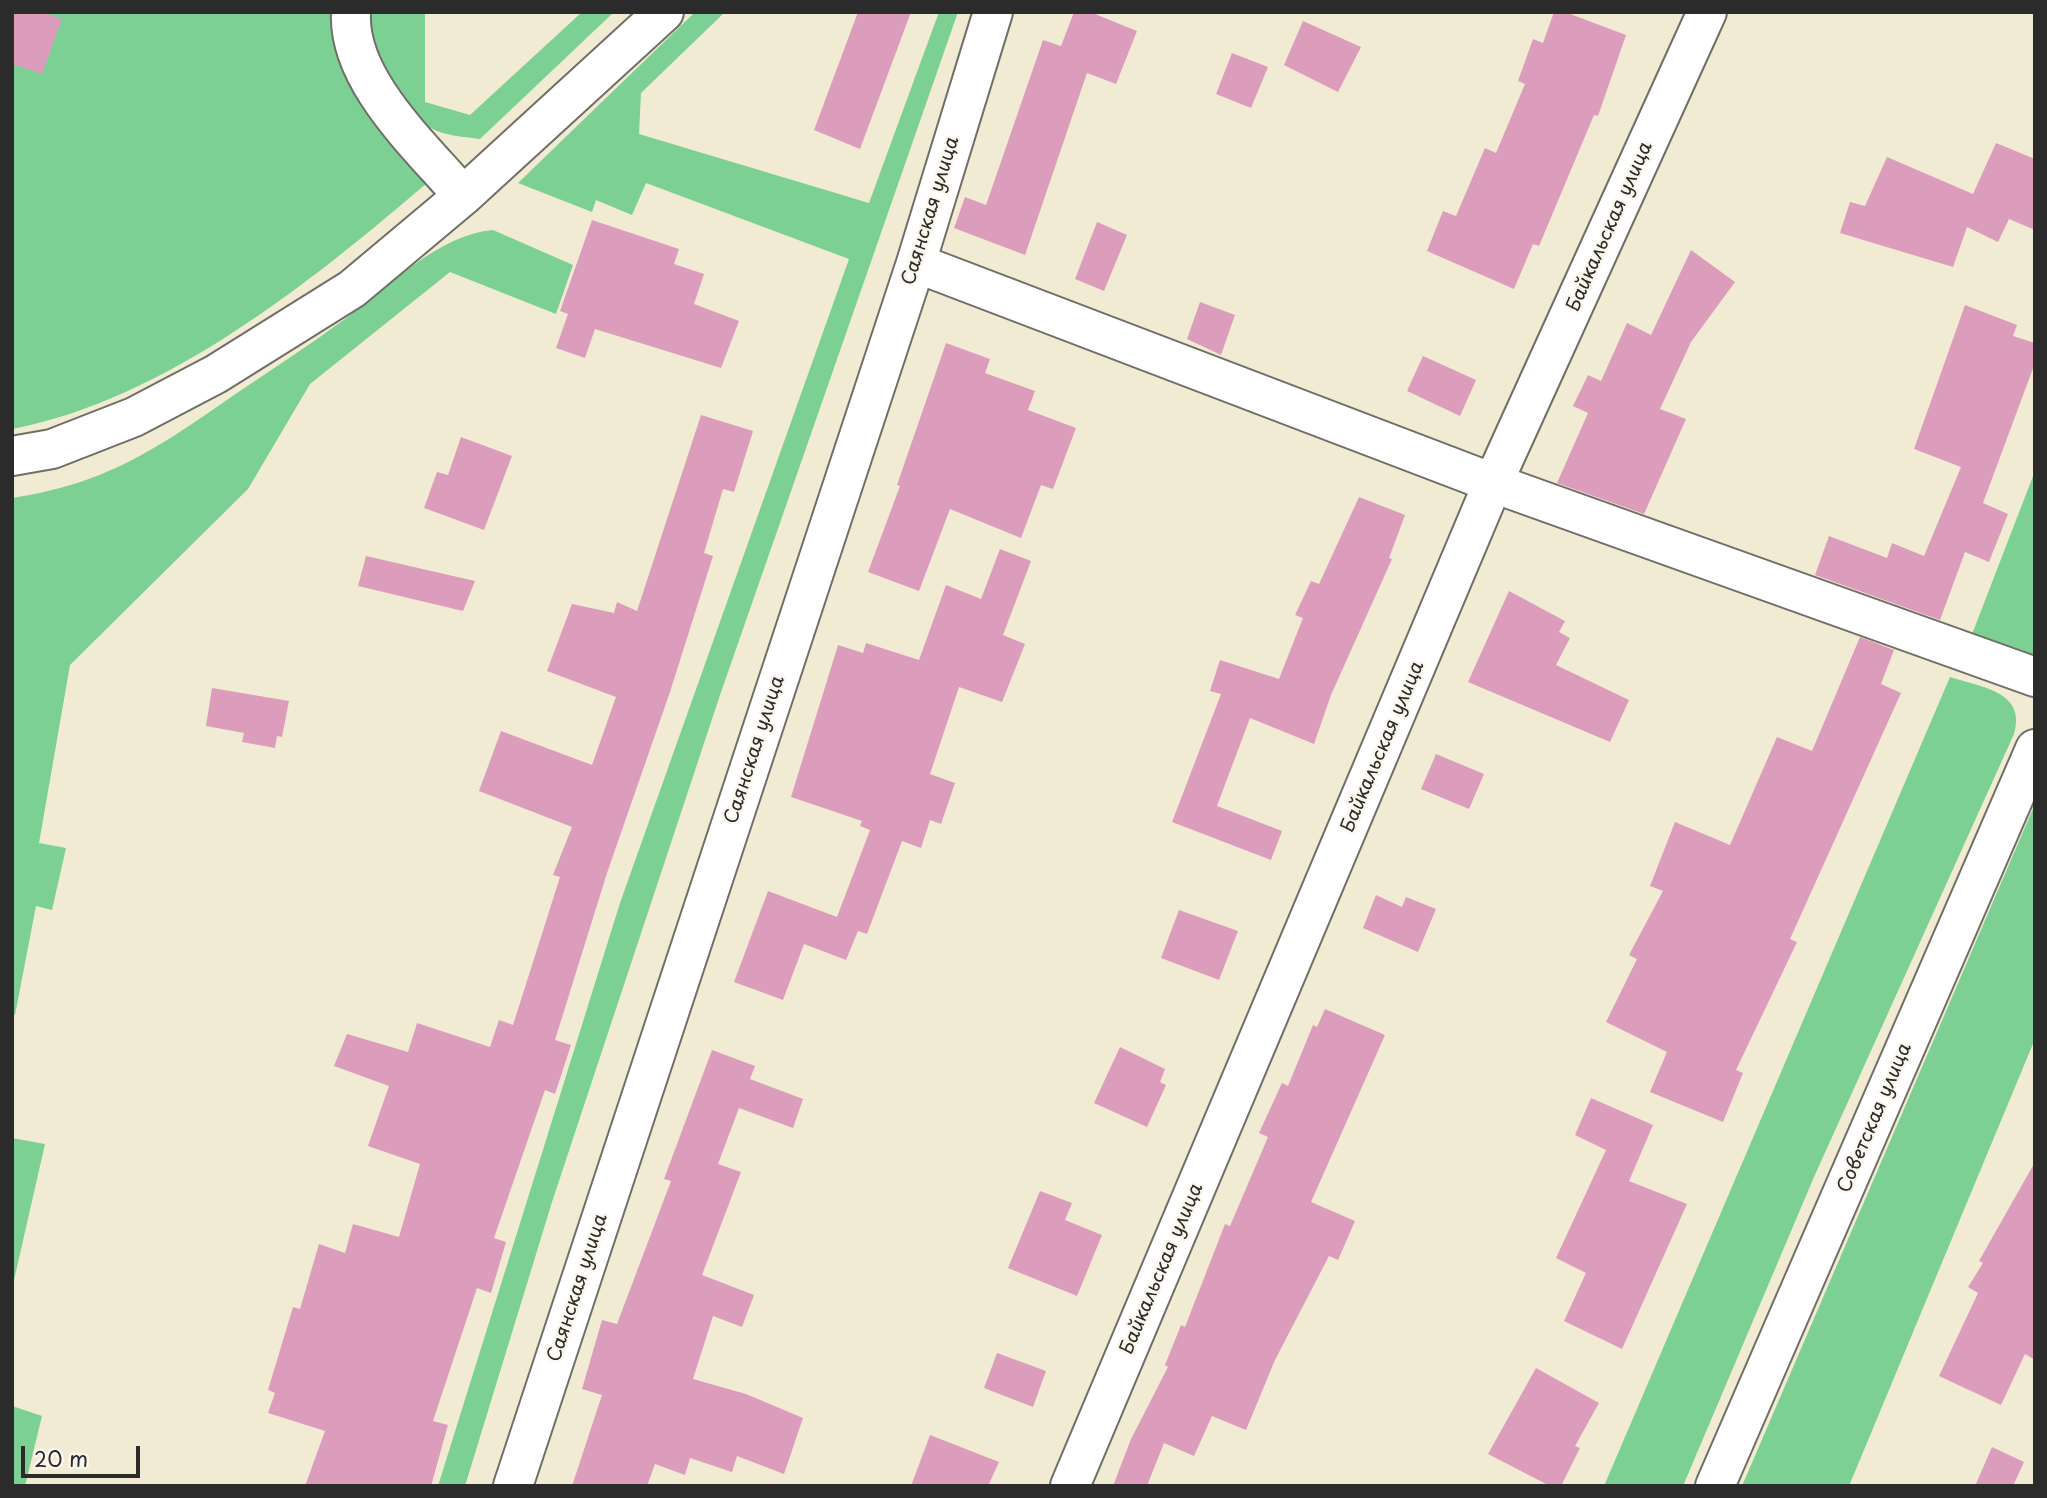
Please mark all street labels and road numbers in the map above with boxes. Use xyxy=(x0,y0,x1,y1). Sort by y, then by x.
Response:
street label: Саянская улица xyxy=(898,134,964,288)
street label: Байкальская улица xyxy=(1562,138,1658,316)
street label: Байкальская улица xyxy=(1337,658,1429,836)
street label: Саянская улица xyxy=(720,673,790,827)
street label: Советская улица xyxy=(1833,1040,1917,1196)
street label: Байкальская улица xyxy=(1116,1180,1208,1358)
street label: Саянская улица xyxy=(543,1211,613,1365)

